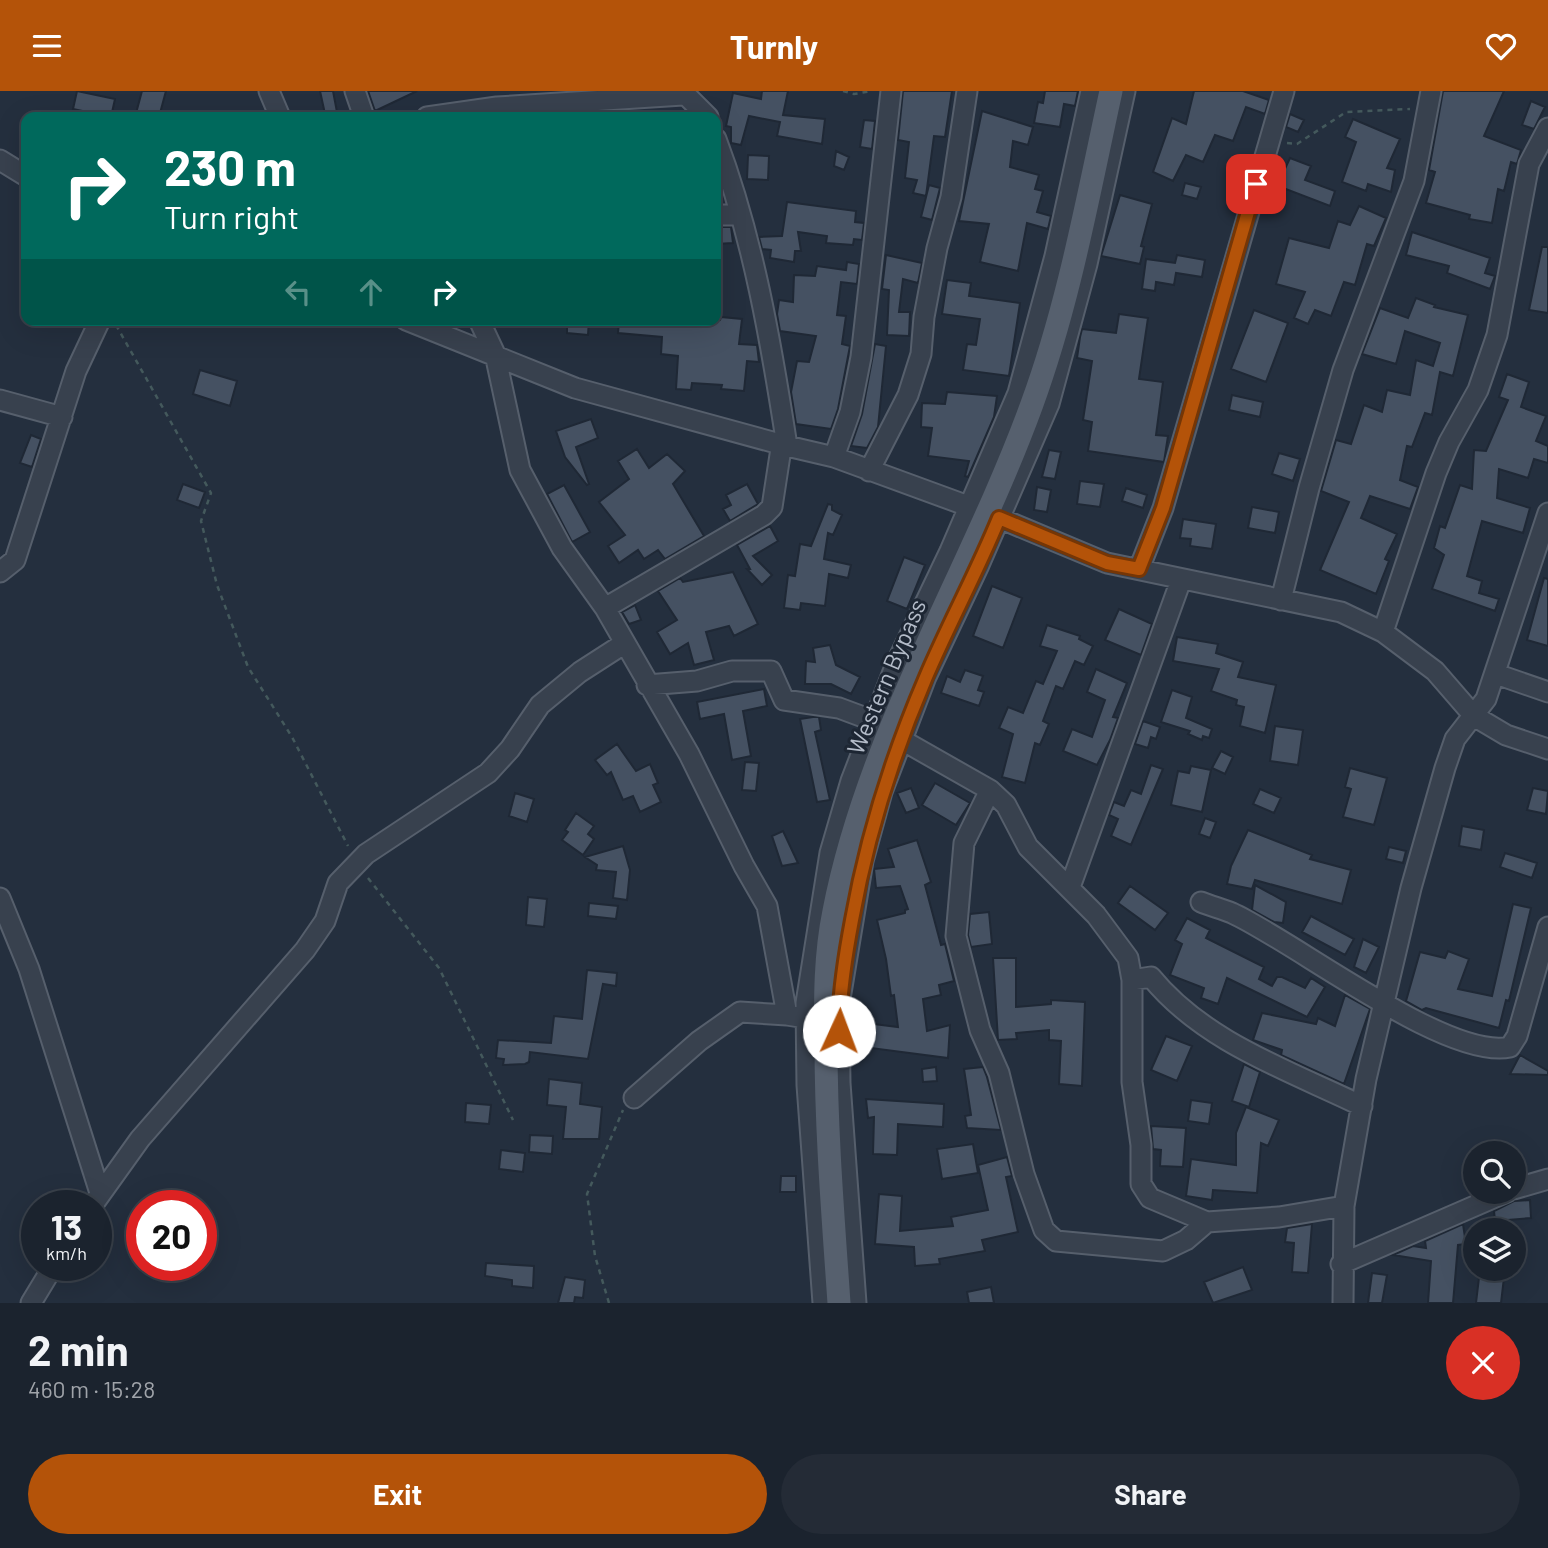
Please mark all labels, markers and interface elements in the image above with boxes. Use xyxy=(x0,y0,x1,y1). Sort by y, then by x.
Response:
icon: menu xyxy=(28,27,66,65)
text: Turnly xyxy=(730,27,818,65)
icon: heart xyxy=(1482,27,1520,65)
text: 230 m xyxy=(164,137,296,196)
icon: right xyxy=(49,140,140,231)
pin xyxy=(1226,154,1286,214)
icon: arrive xyxy=(1237,165,1275,203)
text: Turn right xyxy=(164,197,299,235)
icon: left xyxy=(279,273,317,311)
icon: ahead xyxy=(352,273,390,311)
icon: right xyxy=(425,273,463,311)
street label: Western Bypass xyxy=(840,594,931,758)
position arrow xyxy=(802,994,876,1068)
map controls xyxy=(1463,1141,1526,1281)
button: search xyxy=(1463,1141,1526,1204)
speed limit sign: 20 xyxy=(126,1190,217,1281)
text: 13 xyxy=(51,1205,82,1247)
button: layers xyxy=(1463,1218,1526,1281)
text: km/h xyxy=(46,1242,87,1264)
text: 2 min xyxy=(28,1324,129,1374)
button: close xyxy=(1446,1326,1520,1400)
text: 460 m · 15:28 xyxy=(28,1375,155,1403)
button: Exit xyxy=(28,1454,767,1534)
button: Share xyxy=(781,1454,1520,1534)

